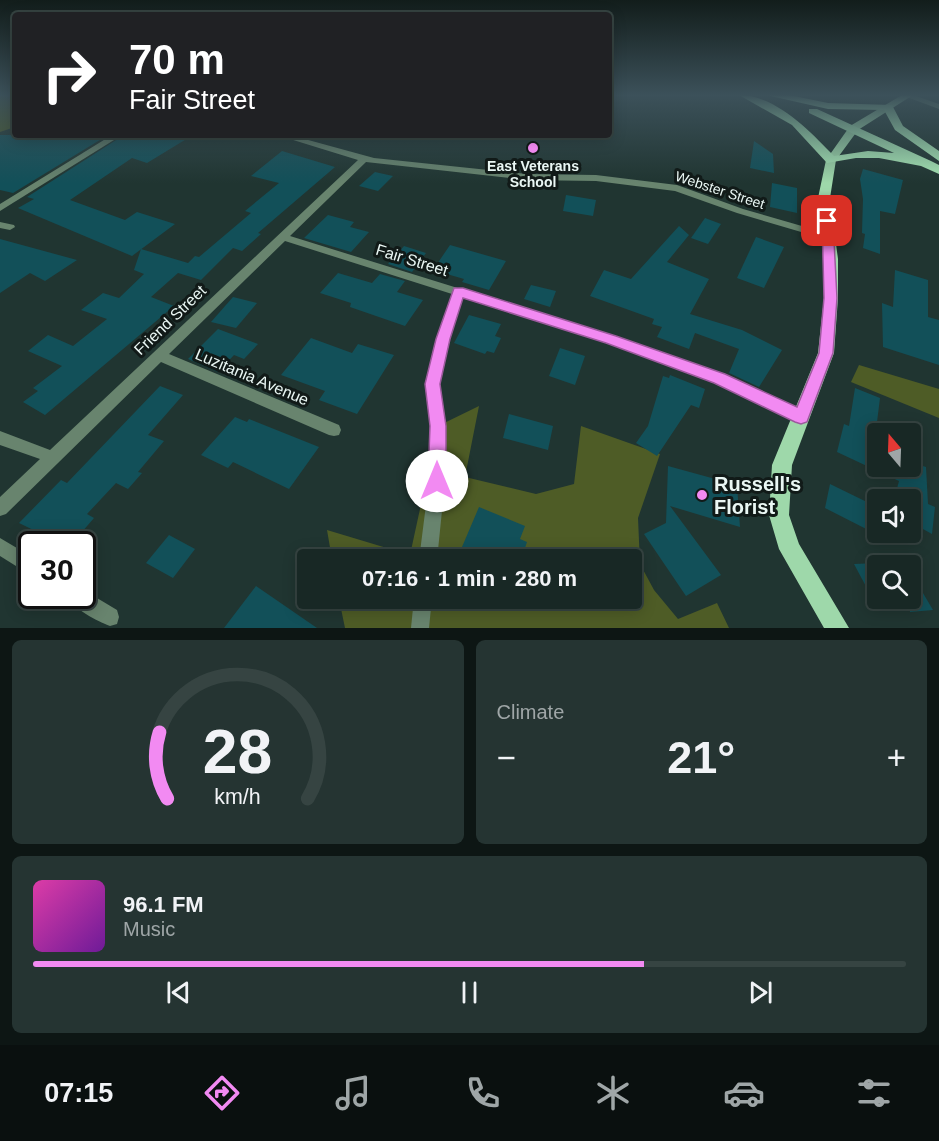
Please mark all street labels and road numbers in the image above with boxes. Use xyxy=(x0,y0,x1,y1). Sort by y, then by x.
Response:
street label: Webster Street xyxy=(673,168,767,212)
street label: Fair Street xyxy=(374,241,451,279)
street label: Friend Street xyxy=(131,281,210,358)
street label: Luzitania Avenue xyxy=(193,345,311,409)

